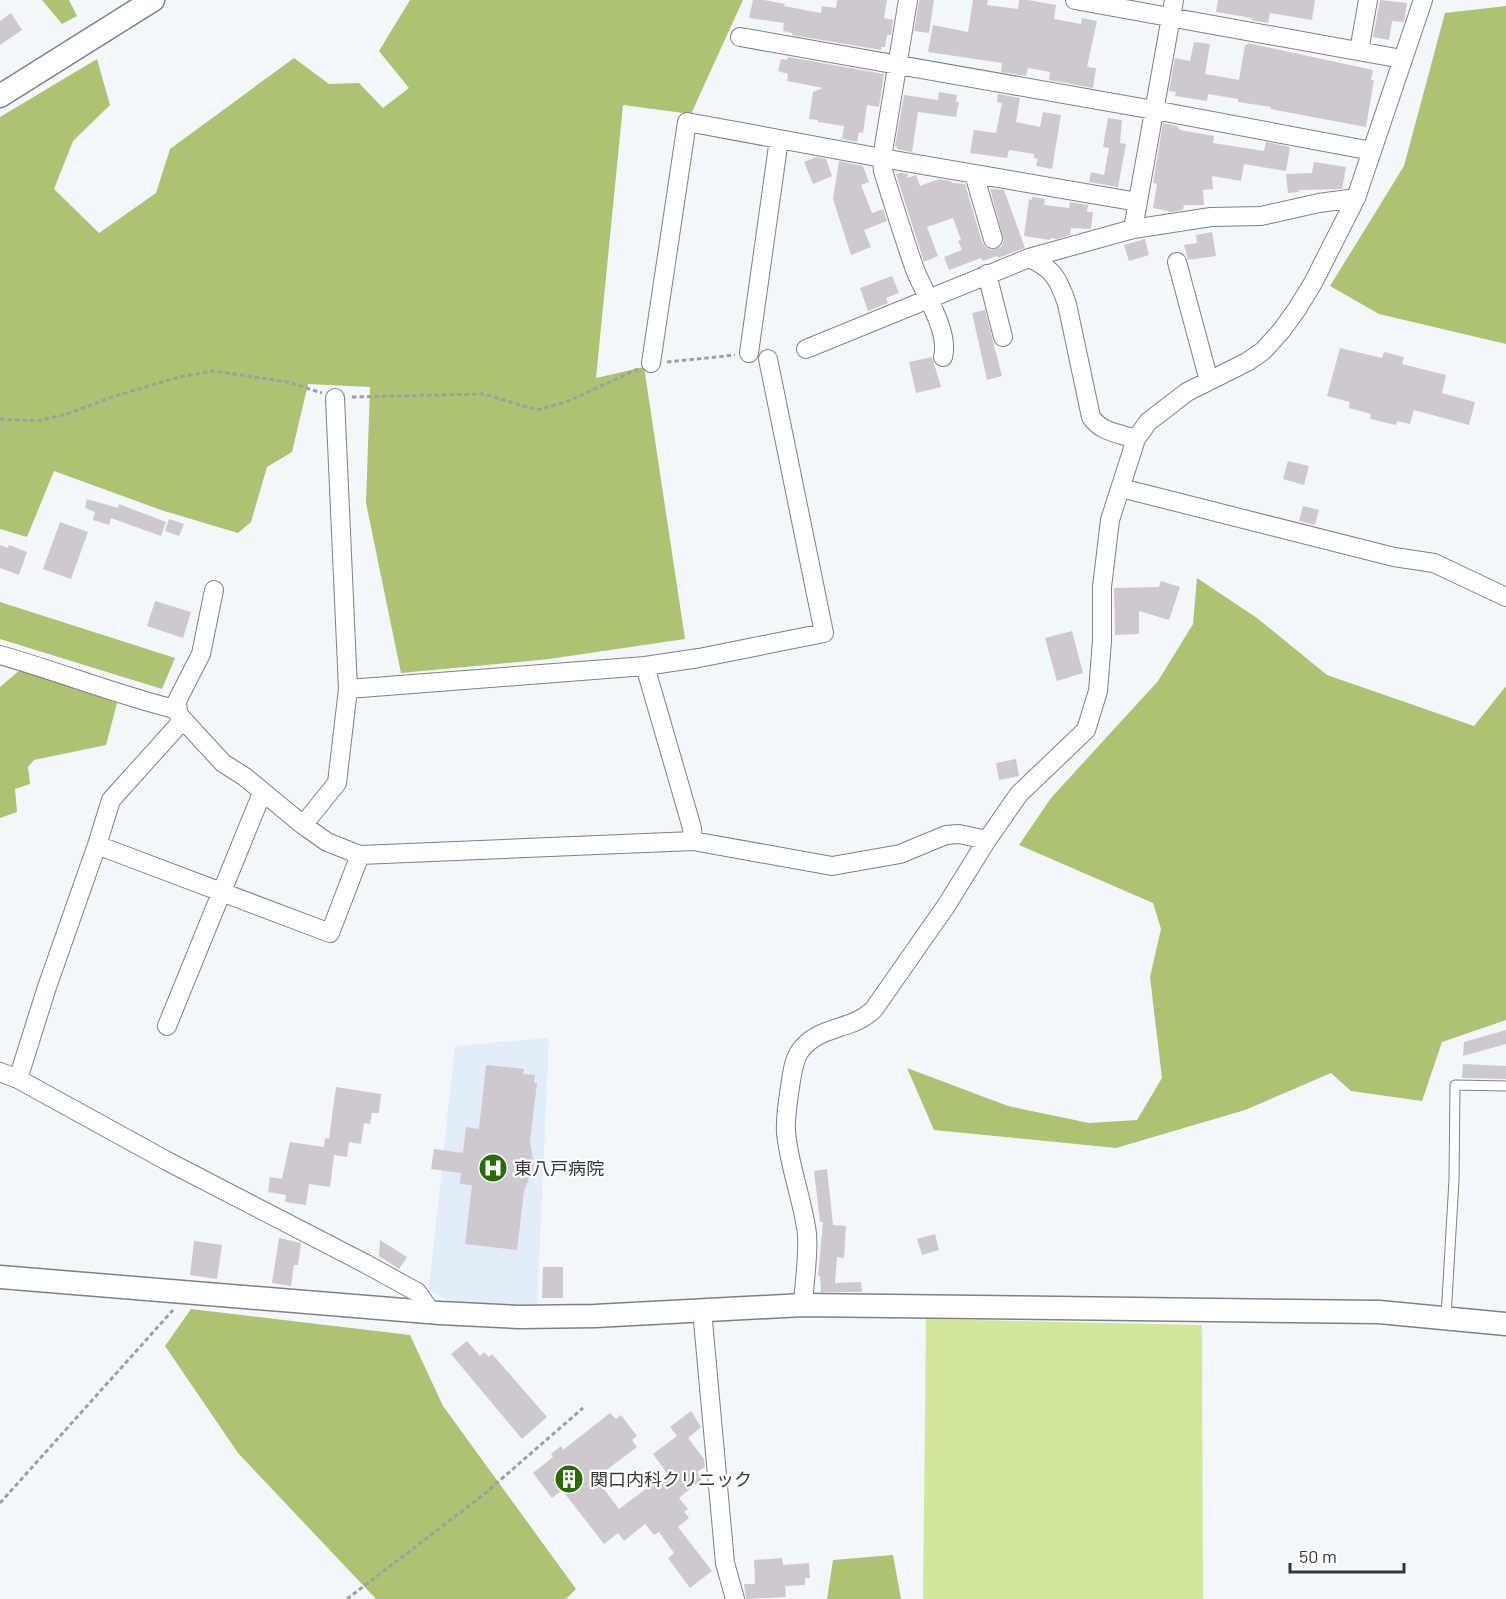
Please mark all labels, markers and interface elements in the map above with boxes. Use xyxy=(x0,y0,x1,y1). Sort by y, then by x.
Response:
hospital icon: 東八戸病院 xyxy=(477,1152,509,1184)
place label: 東八戸病院 xyxy=(514,1157,604,1179)
building icon: 関口内科クリニック xyxy=(553,1463,585,1495)
place label: 関口内科クリニック xyxy=(590,1468,752,1490)
scale bar xyxy=(1290,1536,1404,1574)
text: 50 m xyxy=(1299,1545,1337,1567)

